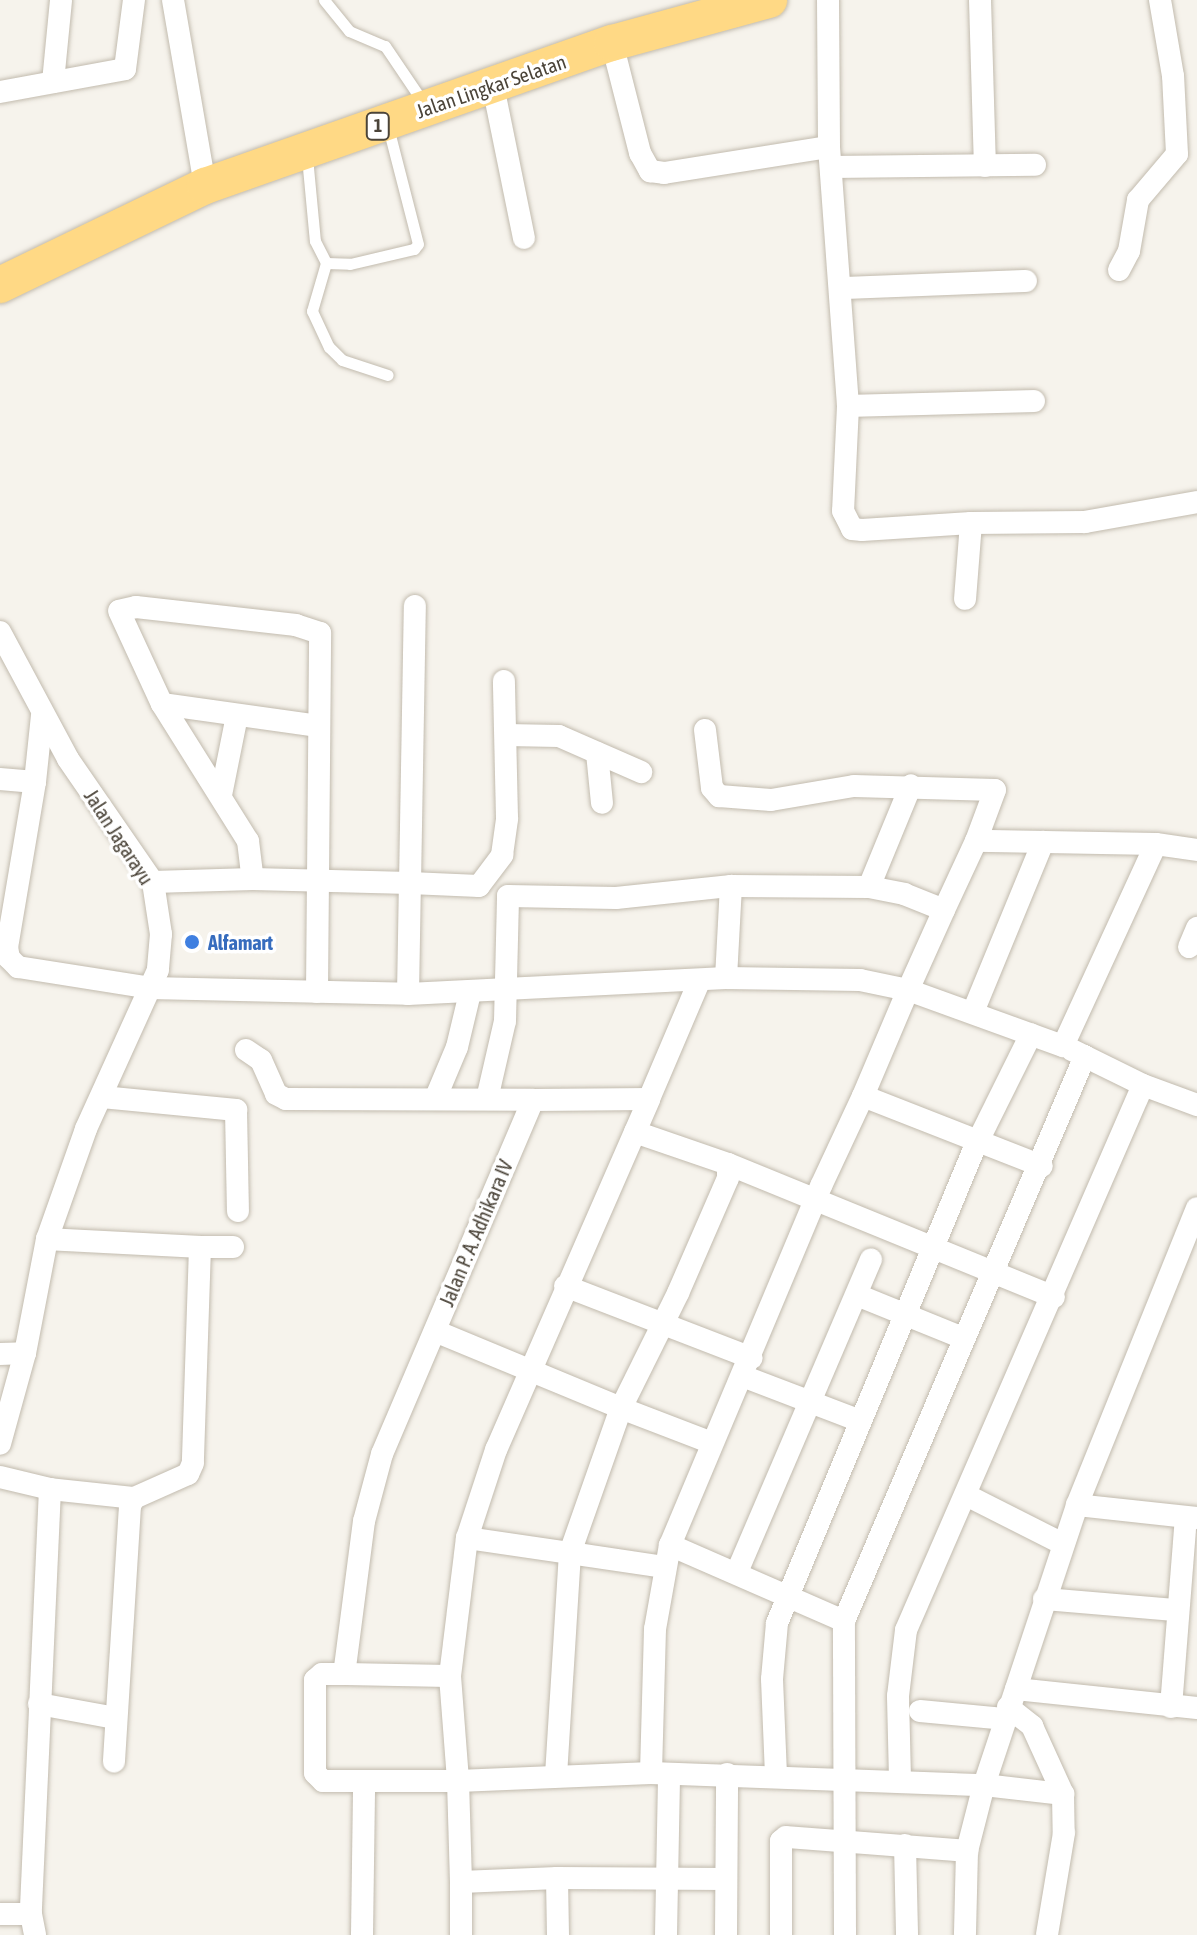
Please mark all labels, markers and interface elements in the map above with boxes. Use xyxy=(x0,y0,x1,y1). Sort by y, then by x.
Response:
street label: Jalan Lingkar Selatan xyxy=(413,49,569,123)
road number: 1 xyxy=(364,112,392,140)
street label: Jalan Jagarayu xyxy=(79,785,159,889)
place label: Alfamart xyxy=(208,930,273,954)
marker: Alfamart xyxy=(183,933,201,951)
street label: Jalan P. A. Adhikara IV xyxy=(434,1156,518,1310)

